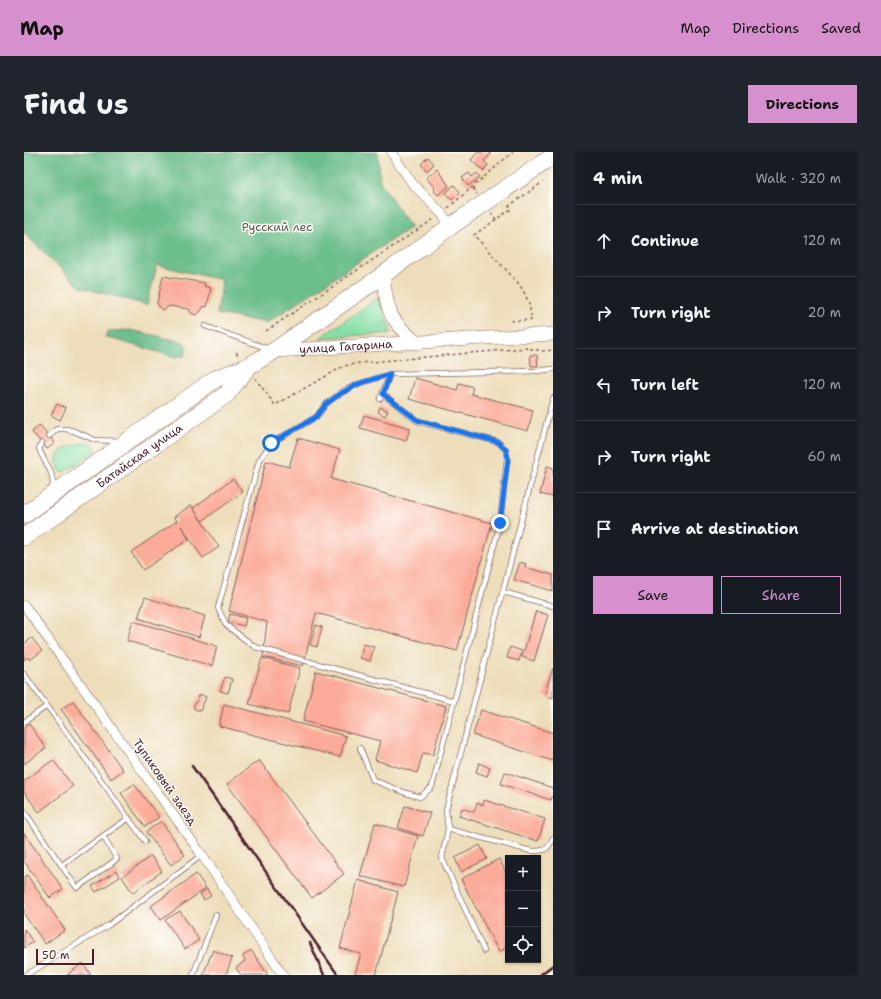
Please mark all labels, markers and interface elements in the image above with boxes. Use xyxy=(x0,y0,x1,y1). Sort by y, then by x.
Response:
text: Map xyxy=(20,16,64,41)
text: Map xyxy=(681,19,711,37)
text: Directions xyxy=(733,19,799,37)
text: Saved xyxy=(821,19,861,37)
text: Find us xyxy=(24,85,129,123)
button: Directions xyxy=(748,85,857,123)
text: 4 min xyxy=(593,167,643,189)
text: Walk · 320 m xyxy=(755,170,841,187)
park label: Русский лес xyxy=(242,219,312,235)
icon: ahead xyxy=(593,230,615,252)
text: Continue xyxy=(631,231,699,251)
text: 120 m xyxy=(803,232,841,249)
icon: right xyxy=(593,302,615,324)
text: Turn right xyxy=(631,303,711,323)
text: 20 m xyxy=(808,304,841,321)
street label: улица Гагарина xyxy=(299,336,394,357)
icon: left xyxy=(593,374,615,396)
text: Turn left xyxy=(631,375,699,395)
text: 120 m xyxy=(803,376,841,393)
street label: Батайская улица xyxy=(93,420,186,492)
route start xyxy=(262,434,280,452)
icon: right xyxy=(593,446,615,468)
text: Turn right xyxy=(631,447,711,467)
text: 60 m xyxy=(808,448,841,465)
route end xyxy=(491,514,509,532)
icon: arrive xyxy=(593,518,615,540)
text: Arrive at destination xyxy=(631,519,799,539)
button: Save xyxy=(593,576,713,614)
button: Share xyxy=(721,576,841,614)
street label: Тупиковый заезд xyxy=(129,736,201,829)
map controls xyxy=(505,855,541,963)
button: + xyxy=(505,855,541,891)
button: − xyxy=(505,891,541,927)
button: locate xyxy=(505,927,541,963)
scale bar xyxy=(36,947,94,966)
text: 50 m xyxy=(42,948,70,963)

